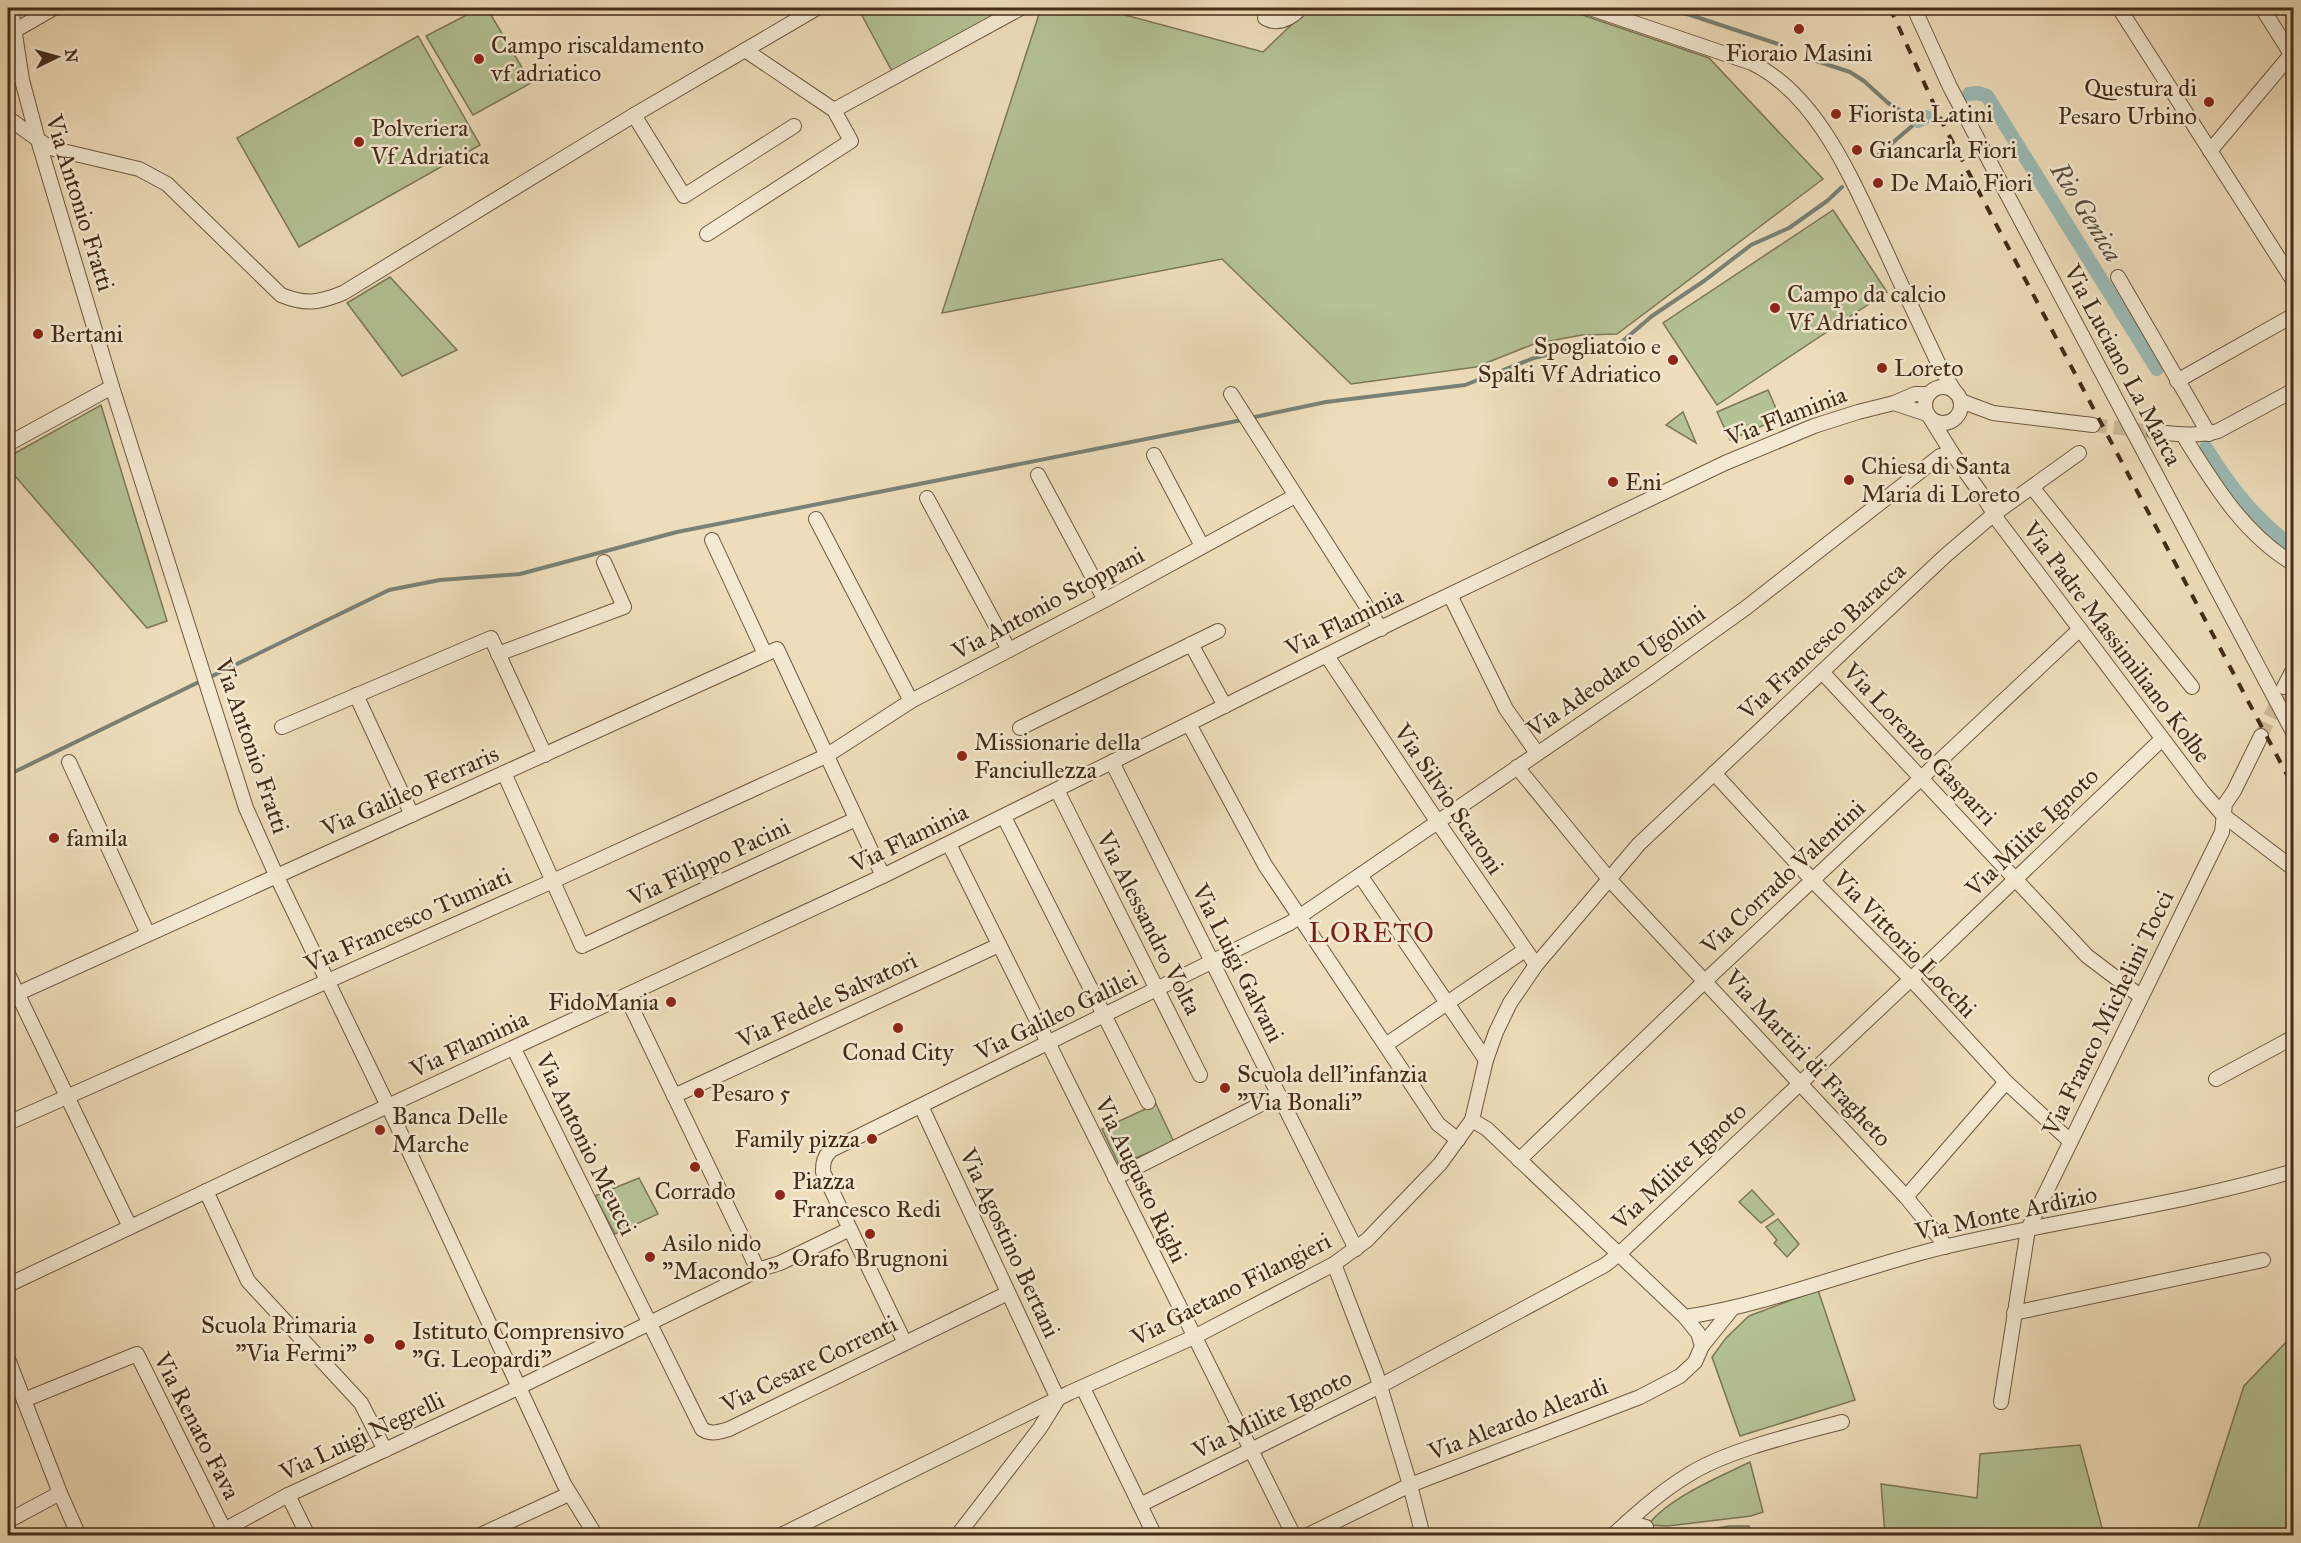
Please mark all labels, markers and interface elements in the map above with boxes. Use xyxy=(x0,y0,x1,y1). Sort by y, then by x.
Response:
marker: Fioraio Masini xyxy=(1792,22,1806,36)
north arrow xyxy=(27,27,87,87)
place label: Campo riscaldamento vf adriatico xyxy=(490,30,704,88)
place label: Fioraio Masini xyxy=(1725,38,1873,68)
text: N xyxy=(61,48,82,64)
marker: Campo riscaldamento vf adriatico xyxy=(472,52,486,66)
place label: Questura di Pesaro Urbino xyxy=(2058,73,2197,131)
marker: Questura di Pesaro Urbino xyxy=(2202,95,2216,109)
place label: Fiorista Latini xyxy=(1848,99,1993,129)
marker: Fiorista Latini xyxy=(1829,107,1843,121)
street label: Via Antonio Fratti xyxy=(39,110,121,295)
place label: Polveriera Vf Adriatica xyxy=(370,113,490,171)
marker: Polveriera Vf Adriatica xyxy=(352,135,366,149)
place label: Giancarla Fiori xyxy=(1869,135,2018,165)
marker: Giancarla Fiori xyxy=(1850,143,1864,157)
water label: Rio Genica xyxy=(2043,155,2130,268)
place label: De Maio Fiori xyxy=(1890,168,2033,198)
marker: De Maio Fiori xyxy=(1871,176,1885,190)
street label: Via Luciano La Marca xyxy=(2057,258,2189,471)
place label: Campo da calcio Vf Adriatico xyxy=(1786,279,1946,337)
marker: Campo da calcio Vf Adriatico xyxy=(1768,301,1782,315)
place label: Bertani xyxy=(50,319,123,349)
marker: Bertani xyxy=(31,327,45,341)
place label: Spogliatoio e Spalti Vf Adriatico xyxy=(1478,331,1661,389)
marker: Spogliatoio e Spalti Vf Adriatico xyxy=(1666,353,1680,367)
place label: Loreto xyxy=(1894,353,1964,383)
marker: Loreto xyxy=(1875,361,1889,375)
street label: Via Flaminia xyxy=(1720,379,1852,453)
place label: Chiesa di Santa Maria di Loreto xyxy=(1861,451,2020,509)
place label: Eni xyxy=(1625,467,1662,497)
marker: Chiesa di Santa Maria di Loreto xyxy=(1842,473,1856,487)
marker: Eni xyxy=(1606,475,1620,489)
street label: Via Padre Massimiliano Kolbe xyxy=(2016,515,2218,769)
street label: Via Antonio Stoppani xyxy=(946,539,1150,667)
street label: Via Francesco Baracca xyxy=(1731,555,1913,727)
street label: Via Flaminia xyxy=(1279,580,1409,664)
street label: Via Adeodato Ugolini xyxy=(1520,598,1712,745)
street label: Via Antonio Fratti xyxy=(208,654,296,838)
street label: Via Lorenzo Gasparri xyxy=(1836,655,2004,832)
street label: Via Silvio Scaroni xyxy=(1387,717,1511,880)
place label: Missionarie della Fanciullezza xyxy=(974,727,1141,785)
street label: Via Galileo Ferraris xyxy=(316,738,503,844)
marker: Missionarie della Fanciullezza xyxy=(955,749,969,763)
street label: Via Milite Ignoto xyxy=(1958,761,2105,904)
street label: Via Corrado Valentini xyxy=(1694,793,1872,962)
street label: Via Flaminia xyxy=(844,796,974,880)
street label: Via Filippo Pacini xyxy=(622,811,795,913)
place label: famila xyxy=(66,823,128,853)
street label: Via Alessandro Volta xyxy=(1089,825,1209,1021)
marker: famila xyxy=(47,831,61,845)
street label: Via Francesco Tumiati xyxy=(299,861,516,979)
street label: Via Vittorio Locchi xyxy=(1826,863,1983,1024)
street label: Via Luigi Galvani xyxy=(1185,878,1291,1048)
street label: Via Franco Michelini Tocci xyxy=(2035,885,2181,1142)
district label: LORETO xyxy=(1309,916,1435,949)
street label: Via Fedele Salvatori xyxy=(731,945,922,1055)
street label: Via Martiri di Fragheto xyxy=(1717,962,1898,1153)
street label: Via Galileo Galilei xyxy=(969,963,1142,1068)
place label: FidoMania xyxy=(548,987,660,1017)
marker: FidoMania xyxy=(664,995,678,1009)
street label: Via Flaminia xyxy=(404,1003,534,1085)
marker: Conad City xyxy=(891,1021,905,1035)
place label: Conad City xyxy=(842,1037,955,1067)
street label: Via Antonio Meucci xyxy=(528,1047,643,1241)
place label: Scuola dell'infanzia "Via Bonali" xyxy=(1237,1059,1428,1117)
place label: Pesaro 5 xyxy=(711,1078,791,1108)
marker: Scuola dell'infanzia "Via Bonali" xyxy=(1218,1081,1232,1095)
marker: Pesaro 5 xyxy=(692,1086,706,1100)
street label: Via Augusto Righi xyxy=(1087,1091,1194,1268)
street label: Via Milite Ignoto xyxy=(1604,1096,1753,1237)
place label: Banca Delle Marche xyxy=(392,1101,508,1159)
marker: Banca Delle Marche xyxy=(373,1123,387,1137)
place label: Family pizza xyxy=(735,1124,861,1154)
marker: Family pizza xyxy=(865,1132,879,1146)
street label: Via Agostino Bertani xyxy=(953,1143,1067,1343)
marker: Corrado xyxy=(688,1160,702,1174)
place label: Piazza Francesco Redi xyxy=(792,1166,941,1224)
place label: Corrado xyxy=(654,1176,736,1206)
street label: Via Monte Ardizio xyxy=(1911,1179,2100,1247)
marker: Piazza Francesco Redi xyxy=(773,1188,787,1202)
street label: Via Gaetano Filangieri xyxy=(1125,1225,1336,1353)
marker: Orafo Brugnoni xyxy=(863,1227,877,1241)
place label: Asilo nido "Macondo" xyxy=(661,1228,779,1286)
place label: Orafo Brugnoni xyxy=(792,1243,949,1273)
marker: Asilo nido "Macondo" xyxy=(643,1250,657,1264)
street label: Via Cesare Correnti xyxy=(715,1308,902,1420)
place label: Scuola Primaria "Via Fermi" xyxy=(201,1310,358,1368)
place label: Istituto Comprensivo "G. Leopardi" xyxy=(412,1316,624,1374)
marker: Scuola Primaria "Via Fermi" xyxy=(362,1332,376,1346)
marker: Istituto Comprensivo "G. Leopardi" xyxy=(393,1338,407,1352)
street label: Via Renato Fava xyxy=(147,1347,247,1505)
street label: Via Milite Ignoto xyxy=(1186,1362,1357,1466)
street label: Via Aleardo Aleardi xyxy=(1423,1371,1612,1467)
street label: Via Luigi Negrelli xyxy=(274,1385,449,1488)

